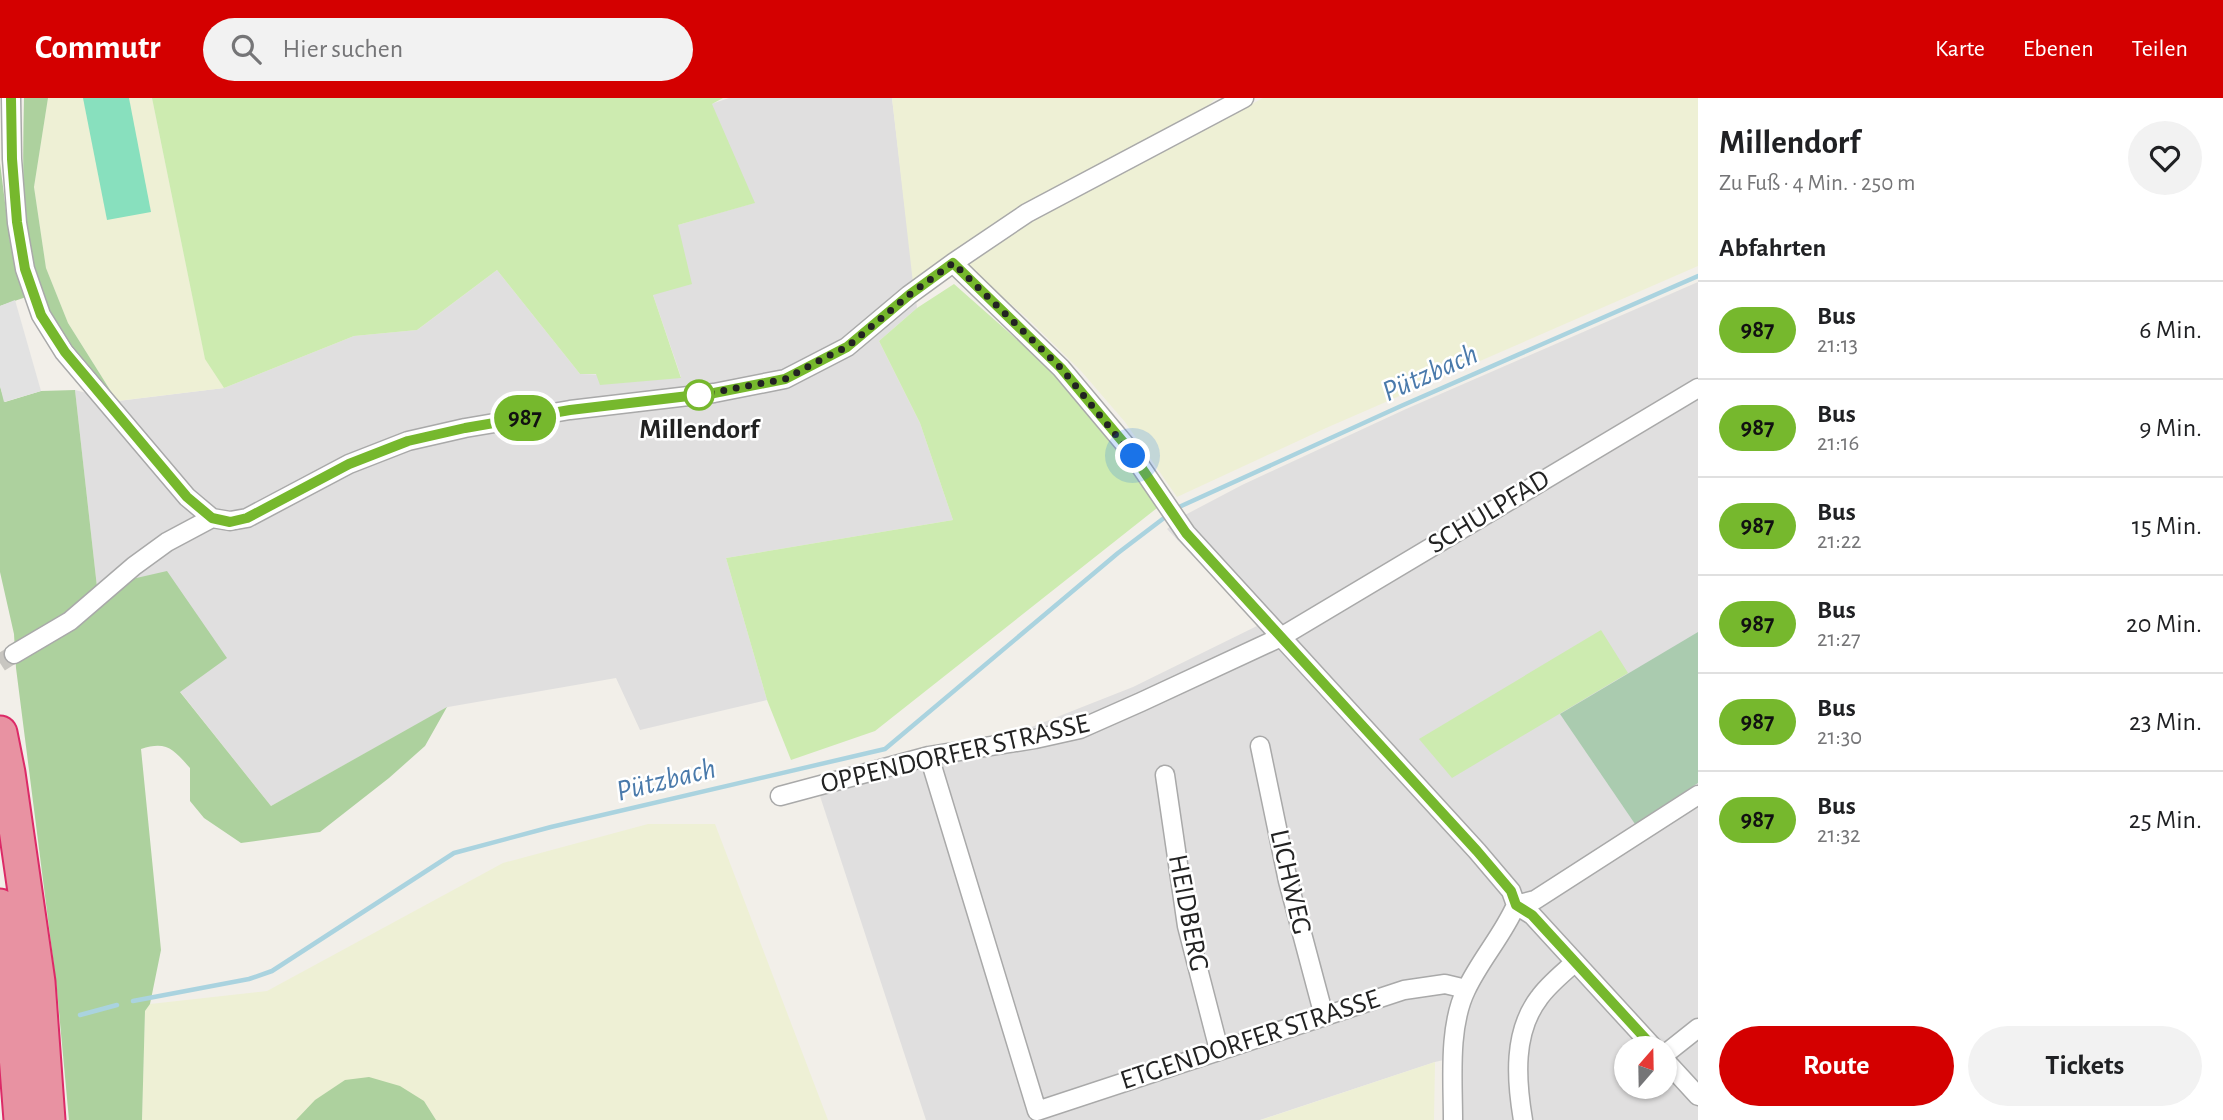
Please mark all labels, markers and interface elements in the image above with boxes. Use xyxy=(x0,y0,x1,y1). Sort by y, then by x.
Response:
search box xyxy=(203,18,693,81)
icon: search xyxy=(227,30,265,68)
text: Commutr xyxy=(35,32,161,65)
text: Hier suchen xyxy=(283,36,403,62)
text: Karte xyxy=(1935,37,1985,61)
text: Ebenen xyxy=(2023,37,2094,61)
text: Teilen xyxy=(2132,37,2188,61)
button: heart xyxy=(2128,121,2202,195)
text: Millendorf xyxy=(1719,127,1860,160)
text: Zu Fuß · 4 Min. · 250 m xyxy=(1719,172,1916,195)
text: Abfahrten xyxy=(1719,235,1826,261)
text: Bus xyxy=(1817,303,1856,329)
text: 6 Min. xyxy=(2139,317,2202,343)
text: 987 xyxy=(1741,318,1774,342)
text: 21:13 xyxy=(1817,334,1858,357)
water label: Pützbach xyxy=(1378,339,1482,407)
marker: Millendorf xyxy=(684,380,714,410)
line badge: 987 xyxy=(485,395,565,441)
text: Bus xyxy=(1817,401,1856,427)
text: 987 xyxy=(508,406,542,430)
text: 9 Min. xyxy=(2139,415,2202,441)
place label: Millendorf xyxy=(639,416,761,444)
text: 987 xyxy=(1741,416,1774,440)
text: 21:16 xyxy=(1817,432,1859,455)
your location xyxy=(1115,438,1150,473)
street label: SCHULPFAD xyxy=(1423,465,1555,559)
text: Bus xyxy=(1817,499,1856,525)
text: 15 Min. xyxy=(2132,513,2202,539)
text: 987 xyxy=(1741,514,1774,538)
text: 21:22 xyxy=(1817,530,1862,553)
text: Bus xyxy=(1817,597,1856,623)
text: 20 Min. xyxy=(2126,611,2202,637)
text: 987 xyxy=(1741,612,1774,636)
text: 21:27 xyxy=(1817,628,1861,651)
text: Bus xyxy=(1817,695,1856,721)
street label: OPPENDORFER STRASSE xyxy=(818,709,1092,799)
text: 23 Min. xyxy=(2129,709,2202,735)
text: 987 xyxy=(1741,710,1774,734)
text: 21:30 xyxy=(1817,726,1862,749)
water label: Pützbach xyxy=(613,753,719,807)
text: Bus xyxy=(1817,793,1856,819)
text: 25 Min. xyxy=(2129,807,2202,833)
text: 987 xyxy=(1741,808,1774,832)
text: 21:32 xyxy=(1817,824,1861,847)
street label: LICHWEG xyxy=(1264,827,1316,937)
street label: HEIDBERG xyxy=(1163,852,1213,974)
street label: ETGENDORFER STRASSE xyxy=(1117,985,1383,1095)
button: Route xyxy=(1719,1026,1954,1106)
button: Tickets xyxy=(1968,1026,2202,1106)
north arrow xyxy=(1614,1036,1676,1099)
map controls xyxy=(1614,1036,1677,1099)

